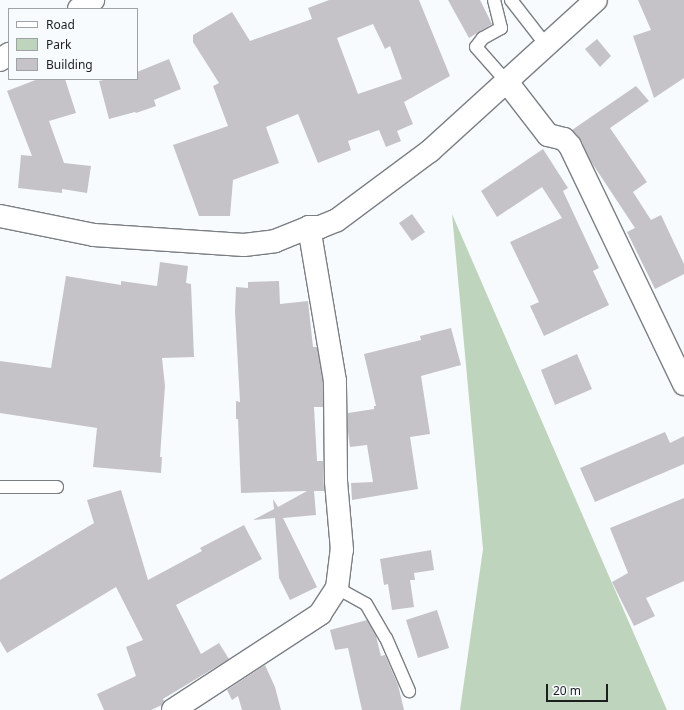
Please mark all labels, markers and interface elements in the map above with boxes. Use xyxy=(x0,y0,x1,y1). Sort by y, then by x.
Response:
legend xyxy=(8,8,138,80)
text: Road xyxy=(46,16,75,33)
text: Park xyxy=(46,36,71,53)
text: Building xyxy=(46,56,93,73)
scale bar xyxy=(548,676,610,702)
text: 20 m xyxy=(553,682,581,699)

